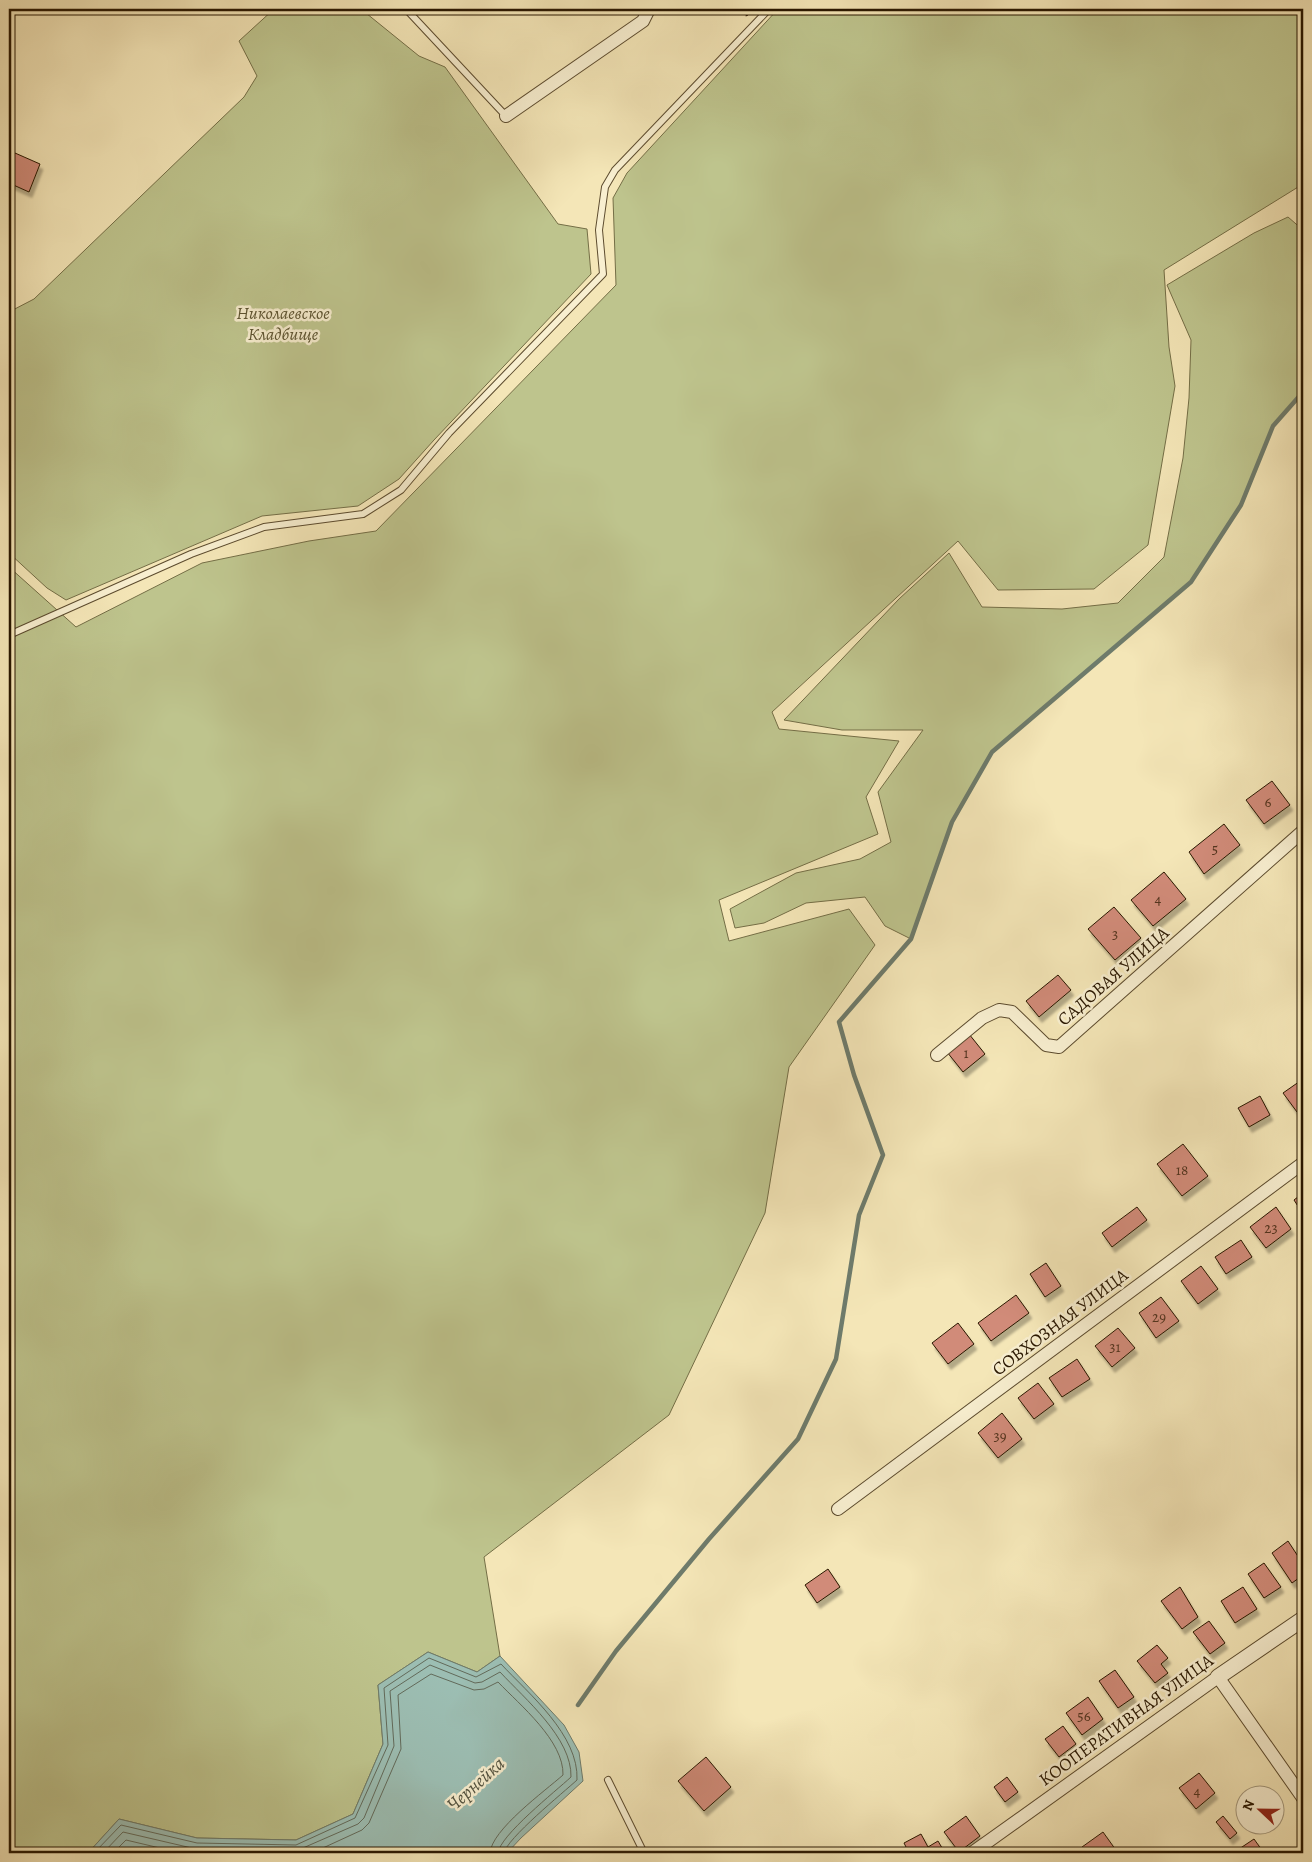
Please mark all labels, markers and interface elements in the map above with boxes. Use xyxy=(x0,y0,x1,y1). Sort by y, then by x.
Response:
park label: Николаевское Кладбище xyxy=(236,301,330,346)
house number: 6 xyxy=(1265,792,1272,812)
house number: 5 xyxy=(1212,839,1218,859)
house number: 4 xyxy=(1155,889,1162,909)
street label: САДОВАЯ УЛИЦА xyxy=(1052,921,1174,1031)
house number: 3 xyxy=(1112,924,1118,944)
house number: 1 xyxy=(963,1043,969,1063)
house number: 18 xyxy=(1176,1160,1188,1180)
house number: 23 xyxy=(1264,1218,1278,1238)
street label: СОВХОЗНАЯ УЛИЦА xyxy=(987,1263,1133,1381)
house number: 29 xyxy=(1152,1307,1166,1327)
house number: 31 xyxy=(1109,1337,1121,1357)
house number: 39 xyxy=(993,1426,1007,1446)
street label: КООПЕРАТИВНАЯ УЛИЦА xyxy=(1034,1648,1218,1791)
house number: 56 xyxy=(1077,1706,1091,1726)
water label: Чернейка xyxy=(441,1751,511,1817)
house number: 4 xyxy=(1194,1781,1201,1801)
north arrow xyxy=(1234,1784,1284,1834)
text: N xyxy=(1238,1797,1259,1814)

